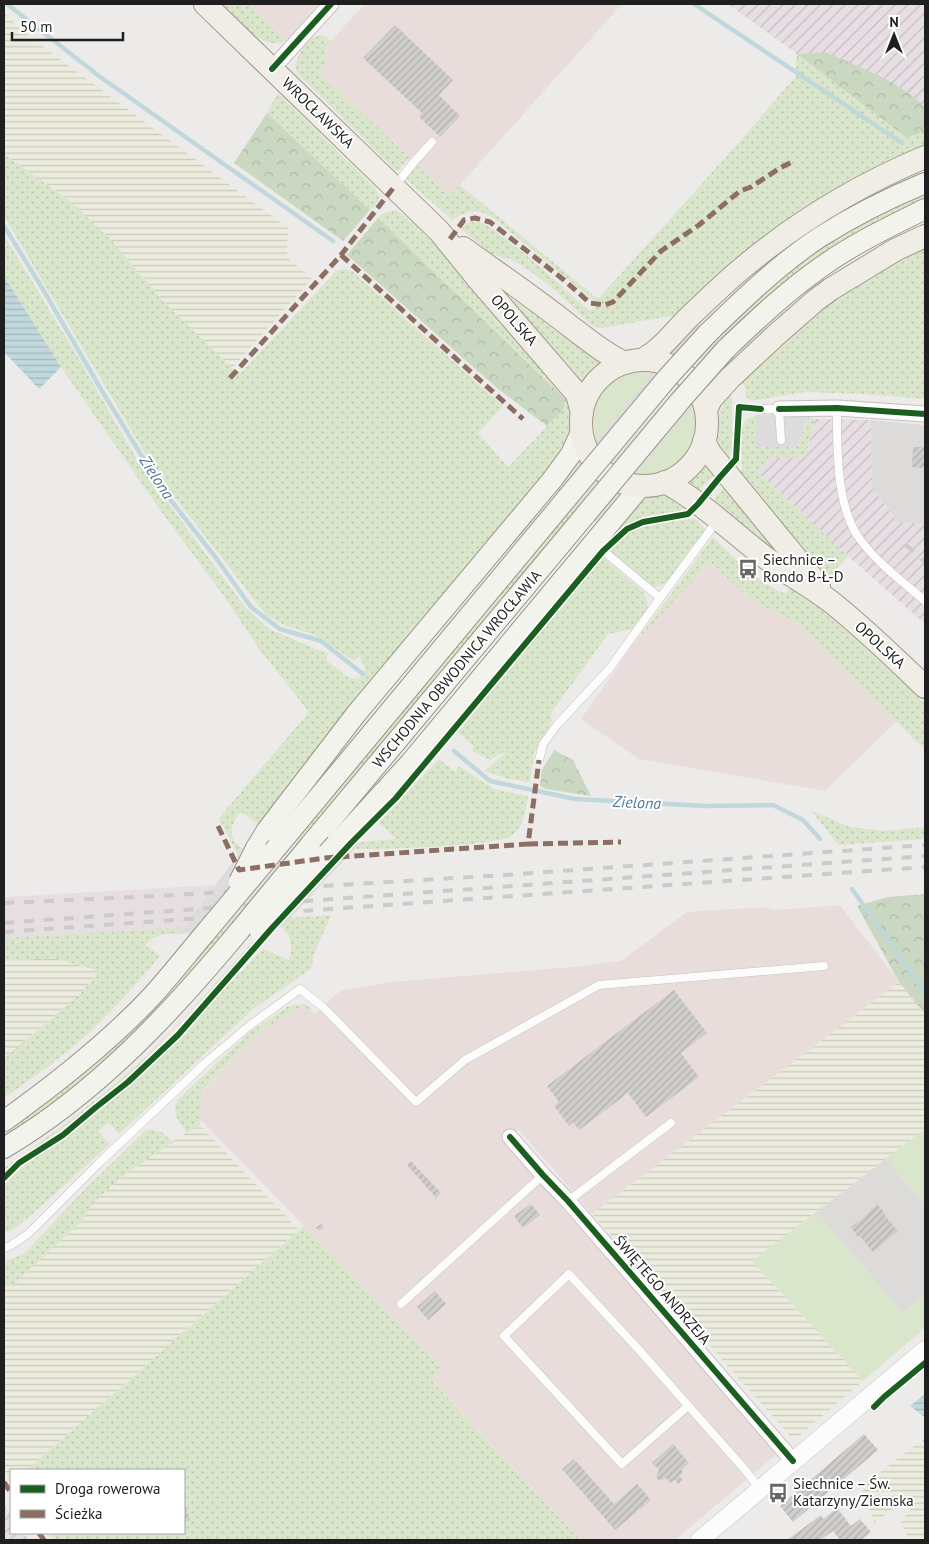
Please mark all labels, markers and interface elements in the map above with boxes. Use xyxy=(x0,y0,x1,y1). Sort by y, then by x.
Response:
scale bar xyxy=(12,10,124,42)
north arrow xyxy=(869,10,919,60)
text: N xyxy=(889,13,899,31)
text: 50 m xyxy=(20,17,53,36)
street label: WROCŁAWSKA xyxy=(278,73,359,152)
street label: OPOLSKA xyxy=(487,290,542,349)
water label: Zielona xyxy=(135,450,179,503)
place label: Siechnice – Rondo B-Ł-D xyxy=(763,550,844,586)
bus stop icon: Siechnice – Rondo B-Ł-D xyxy=(737,558,759,580)
street label: WSCHODNIA OBWODNICA WROCŁAWIA xyxy=(368,566,545,772)
street label: OPOLSKA xyxy=(851,617,910,673)
water label: Zielona xyxy=(611,791,662,813)
street label: ŚWIĘTEGO ANDRZEJA xyxy=(610,1231,715,1348)
legend xyxy=(10,1469,185,1534)
place label: Siechnice – Św. Katarzyny/Ziemska xyxy=(793,1474,914,1510)
text: Droga rowerowa xyxy=(55,1479,160,1498)
bus stop icon: Siechnice – Św. Katarzyny/Ziemska xyxy=(767,1482,789,1504)
text: Ścieżka xyxy=(55,1504,103,1523)

